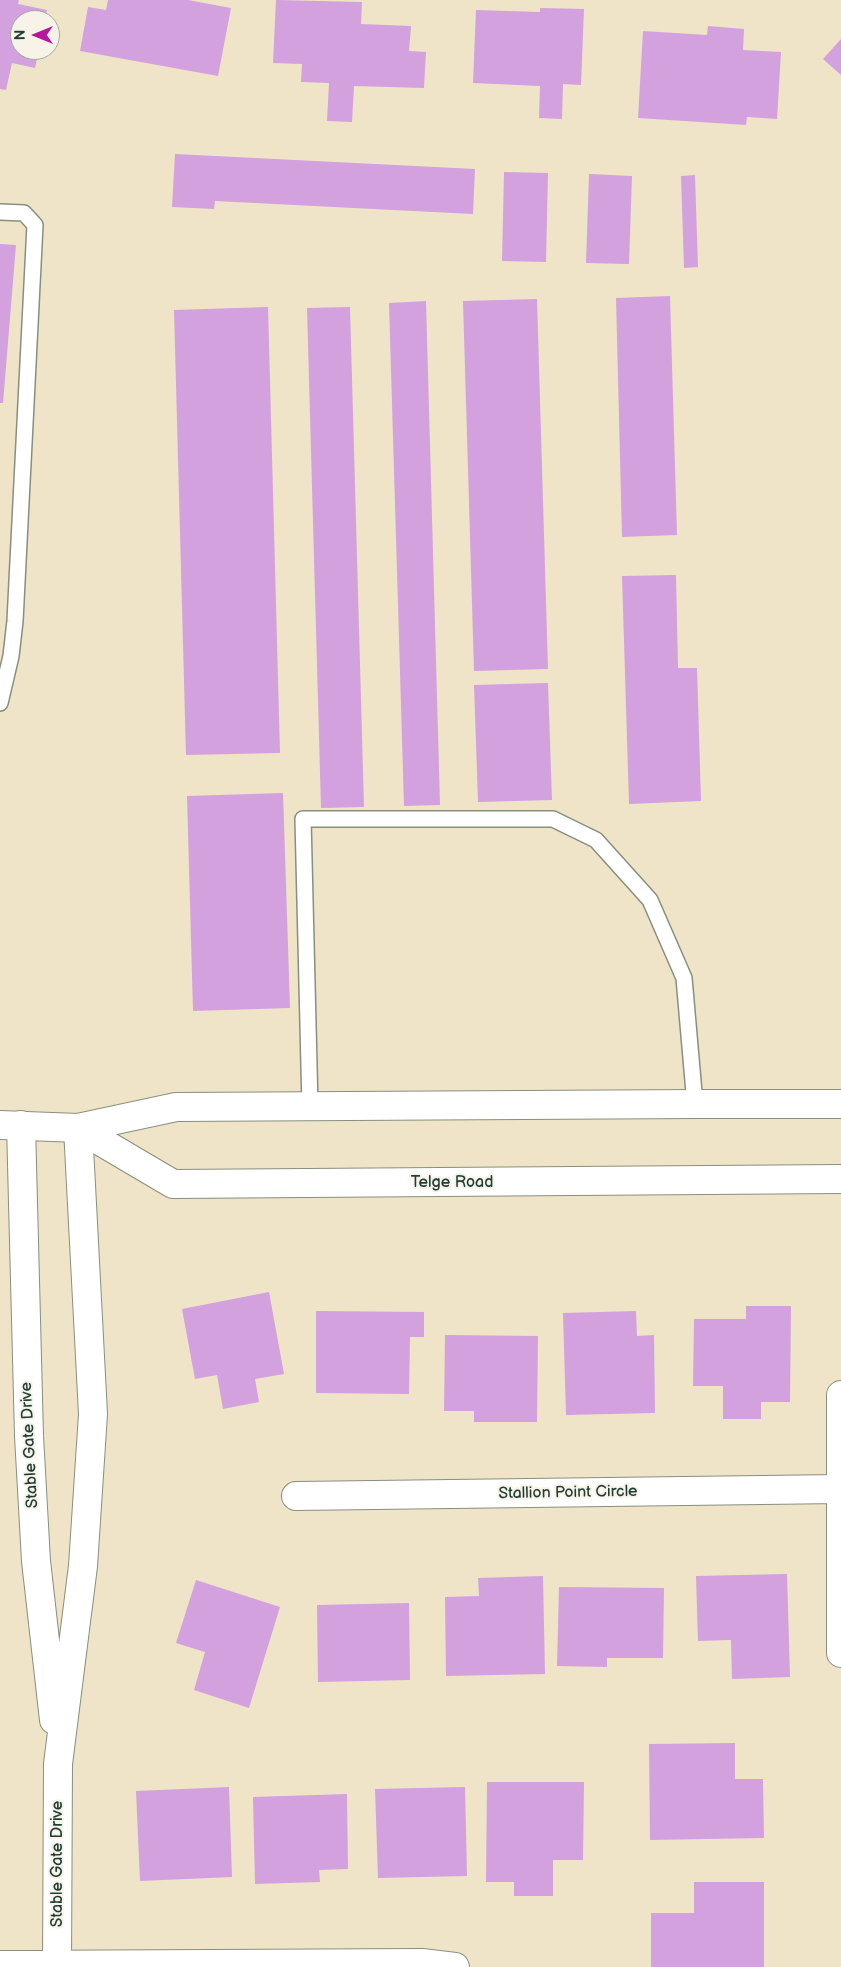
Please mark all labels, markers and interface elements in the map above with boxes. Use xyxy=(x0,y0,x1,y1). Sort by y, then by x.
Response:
north arrow xyxy=(10,10,60,60)
text: N xyxy=(12,30,29,40)
street label: Telge Road xyxy=(411,1173,493,1193)
street label: Stable Gate Drive xyxy=(17,1381,43,1509)
street label: Stallion Point Circle xyxy=(498,1482,638,1504)
street label: Stable Gate Drive xyxy=(48,1801,68,1927)

